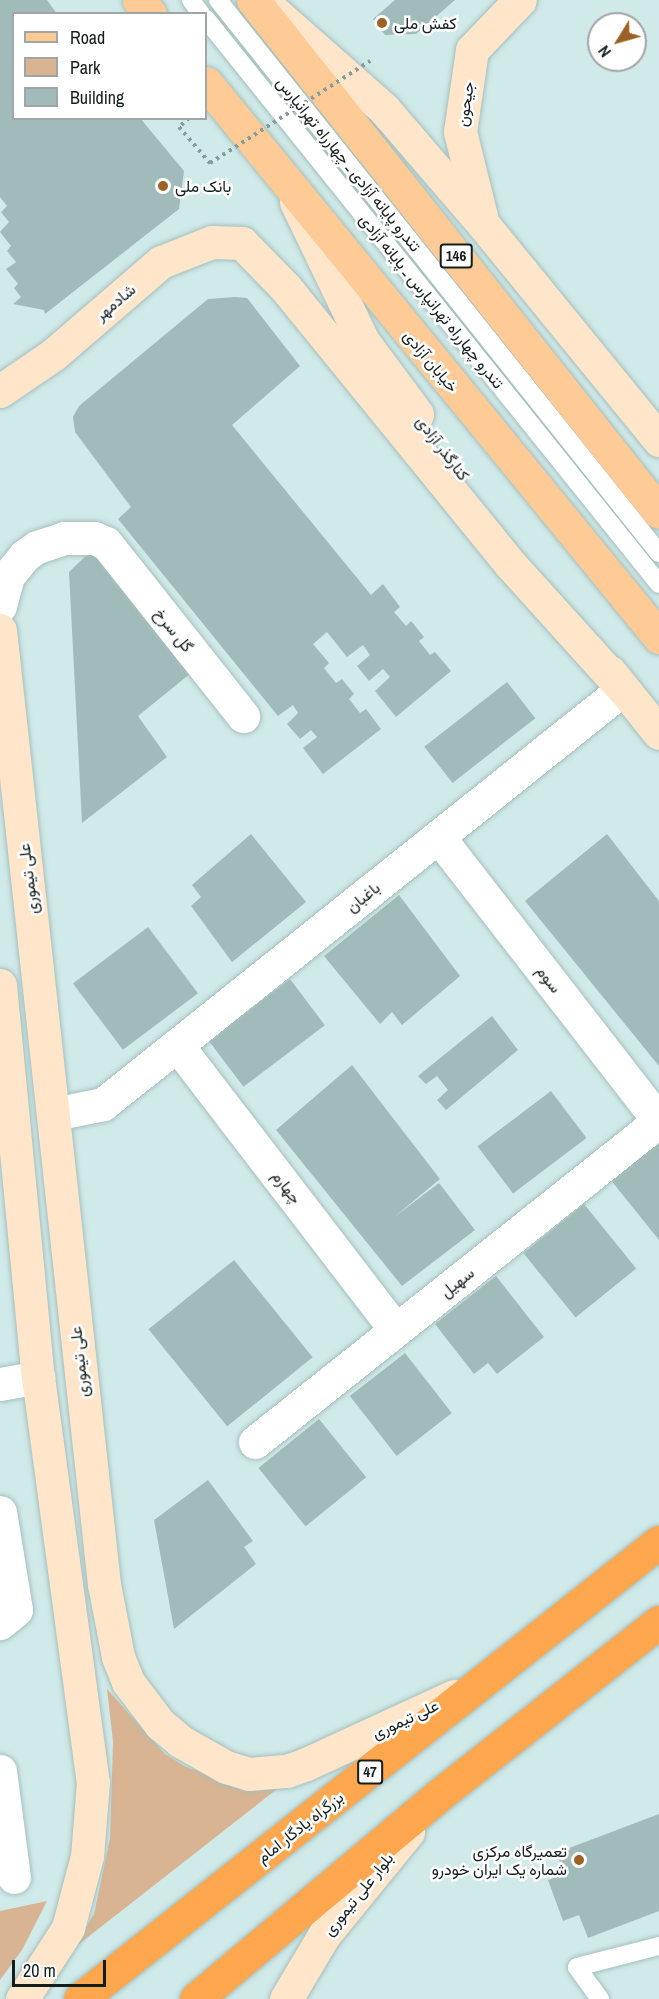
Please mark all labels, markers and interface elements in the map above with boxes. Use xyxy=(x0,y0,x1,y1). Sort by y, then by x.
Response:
legend xyxy=(12,12,207,120)
north arrow xyxy=(587,12,647,72)
place label: کفش ملی xyxy=(394,13,456,33)
marker: کفش ملی xyxy=(375,16,389,30)
text: Road xyxy=(70,25,105,50)
text: N xyxy=(593,41,616,62)
text: Park xyxy=(70,55,100,80)
street label: تندرو پایانه آزادی ـ چهارراه تهرانپارس xyxy=(273,73,425,255)
street label: جیحون xyxy=(452,80,478,128)
text: Building xyxy=(70,85,124,110)
place label: بانک ملی xyxy=(175,176,231,196)
marker: بانک ملی xyxy=(156,179,170,193)
street label: تندرو چهارراه تهرانپارس ـ پایانه آزادی xyxy=(356,210,508,392)
road number: 146 xyxy=(440,244,472,268)
street label: شادمهر xyxy=(91,279,139,325)
street label: خیابان آزادی xyxy=(400,326,462,396)
street label: کنارگذر آزادی xyxy=(412,412,474,484)
street label: گل سرخ xyxy=(151,604,197,656)
street label: علی تیموری xyxy=(14,842,42,916)
street label: باغبان xyxy=(342,878,384,916)
street label: سوم xyxy=(532,962,566,996)
street label: چهارم xyxy=(268,1167,306,1207)
street label: سهیل xyxy=(436,1263,478,1301)
street label: علی تیموری xyxy=(66,1326,92,1398)
street label: علی تیموری xyxy=(369,1695,441,1743)
road number: 47 xyxy=(356,1760,384,1784)
street label: بزرگراه یادگار امام xyxy=(253,1787,347,1867)
place label: تعمیرگاه مرکزی شماره یک ایران خودرو xyxy=(432,1841,567,1879)
street label: بلوار علی تیموری xyxy=(319,1849,397,1939)
marker: تعمیرگاه مرکزی شماره یک ایران خودرو xyxy=(572,1853,586,1867)
scale bar xyxy=(15,1948,110,1986)
text: 20 m xyxy=(23,1958,56,1983)

